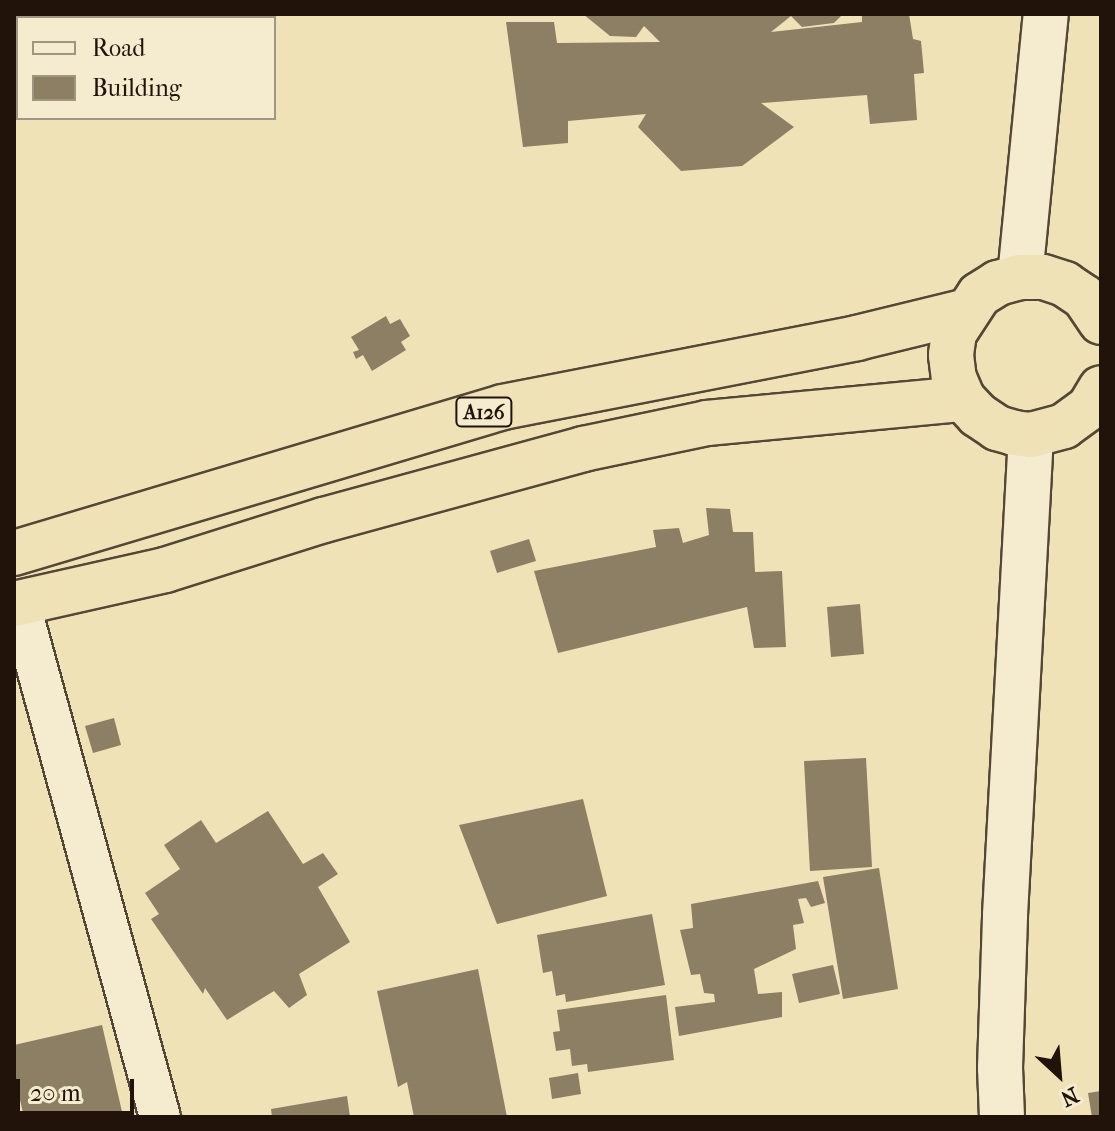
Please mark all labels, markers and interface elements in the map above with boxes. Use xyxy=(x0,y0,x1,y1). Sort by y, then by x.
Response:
legend xyxy=(16,16,276,120)
text: Road xyxy=(92,34,145,62)
text: Building xyxy=(92,74,182,102)
road number: A126 xyxy=(454,396,514,428)
north arrow xyxy=(1019,1035,1099,1115)
scale bar xyxy=(20,1063,138,1113)
text: 20 m xyxy=(30,1079,81,1107)
text: N xyxy=(1056,1081,1083,1112)

